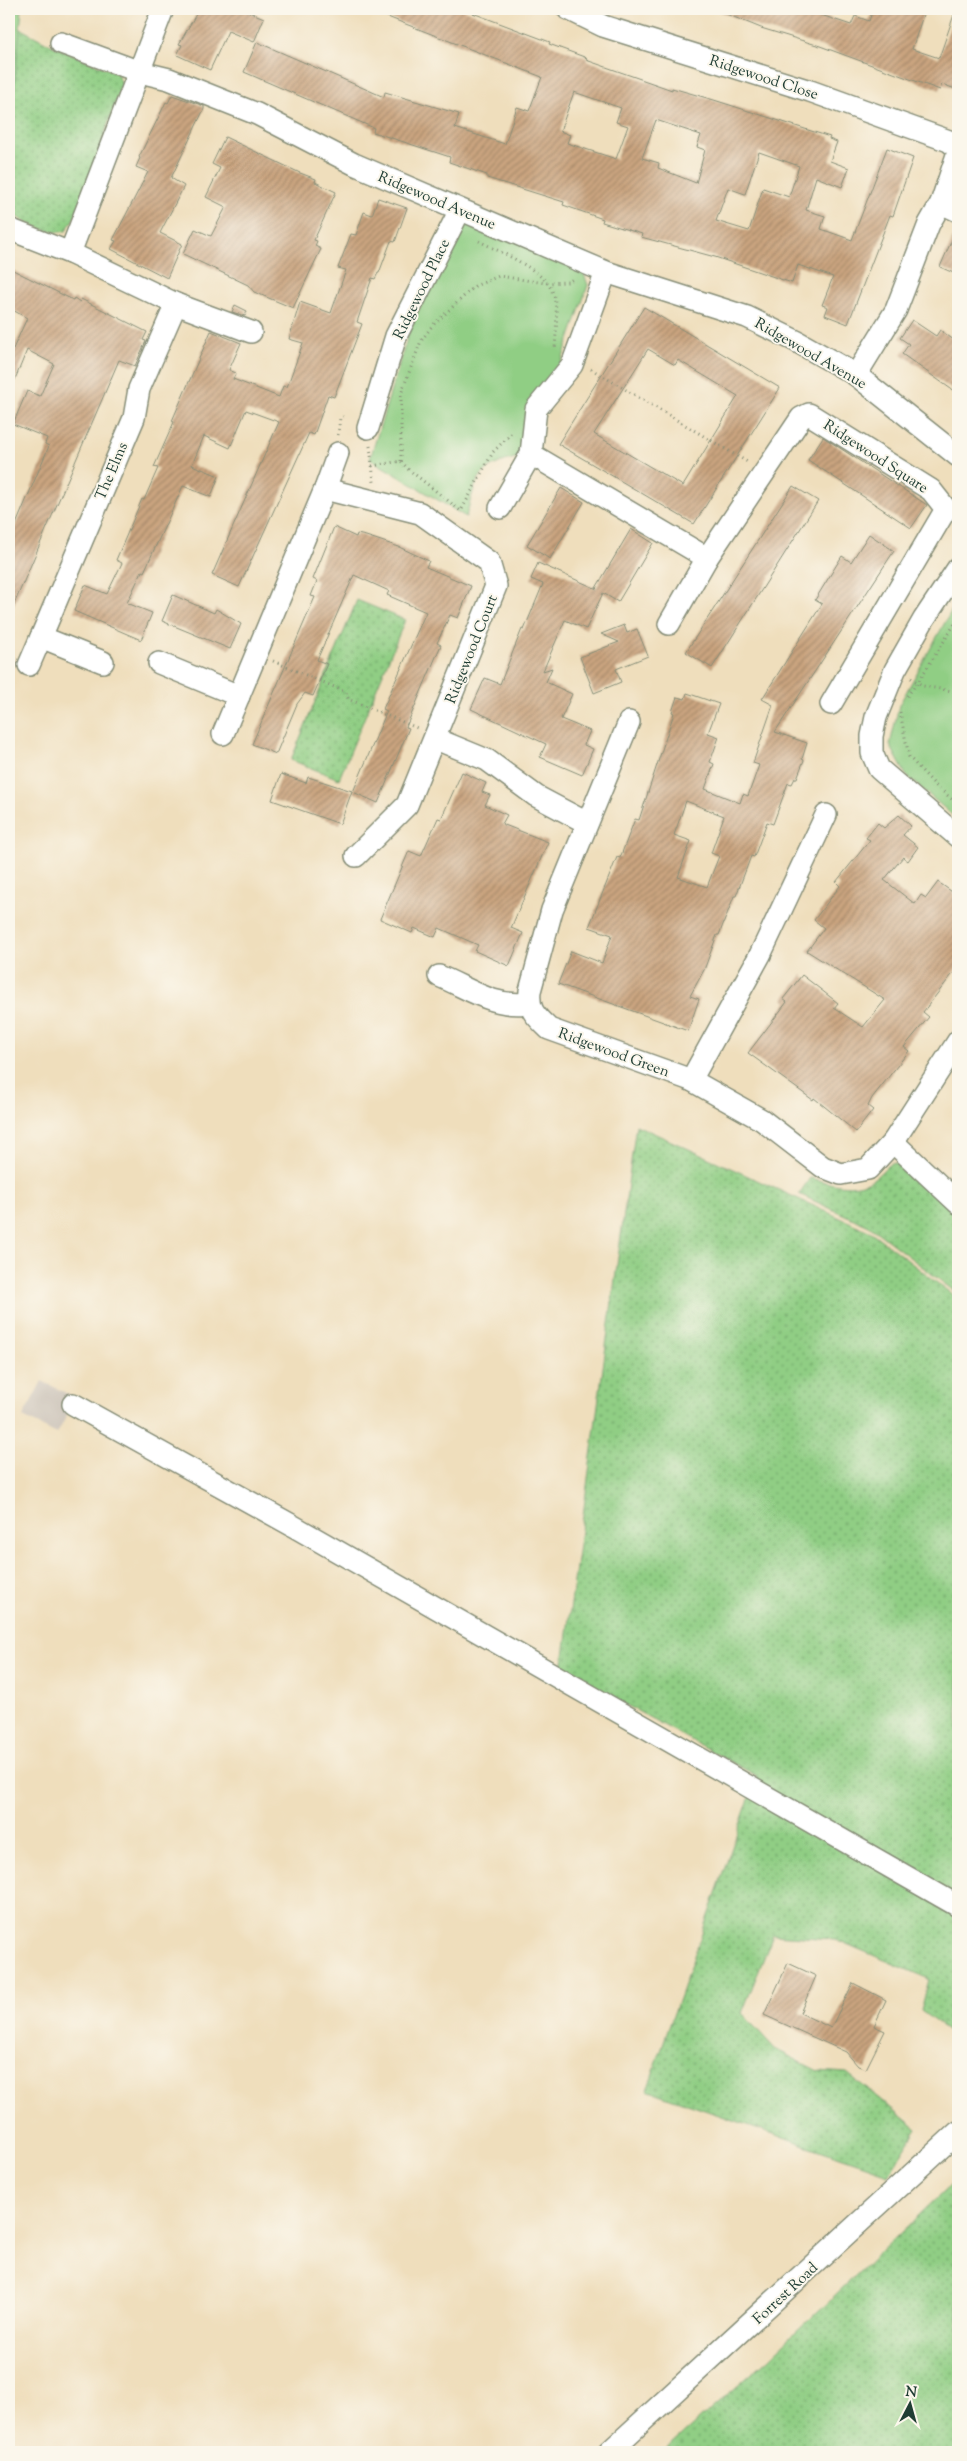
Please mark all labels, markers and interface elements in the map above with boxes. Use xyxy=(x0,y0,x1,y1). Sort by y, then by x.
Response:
street label: Ridgewood Close xyxy=(706,51,821,106)
street label: Ridgewood Avenue xyxy=(374,167,499,236)
street label: Ridgewood Place xyxy=(389,236,456,343)
street label: Ridgewood Avenue xyxy=(750,314,870,395)
street label: Ridgewood Square xyxy=(819,415,932,499)
street label: The Elms xyxy=(91,439,134,504)
street label: Ridgewood Court xyxy=(441,592,504,707)
street label: Ridgewood Green xyxy=(555,1024,672,1083)
street label: Forrest Road xyxy=(749,2258,824,2330)
north arrow xyxy=(884,2378,934,2428)
text: N xyxy=(905,2383,918,2404)

